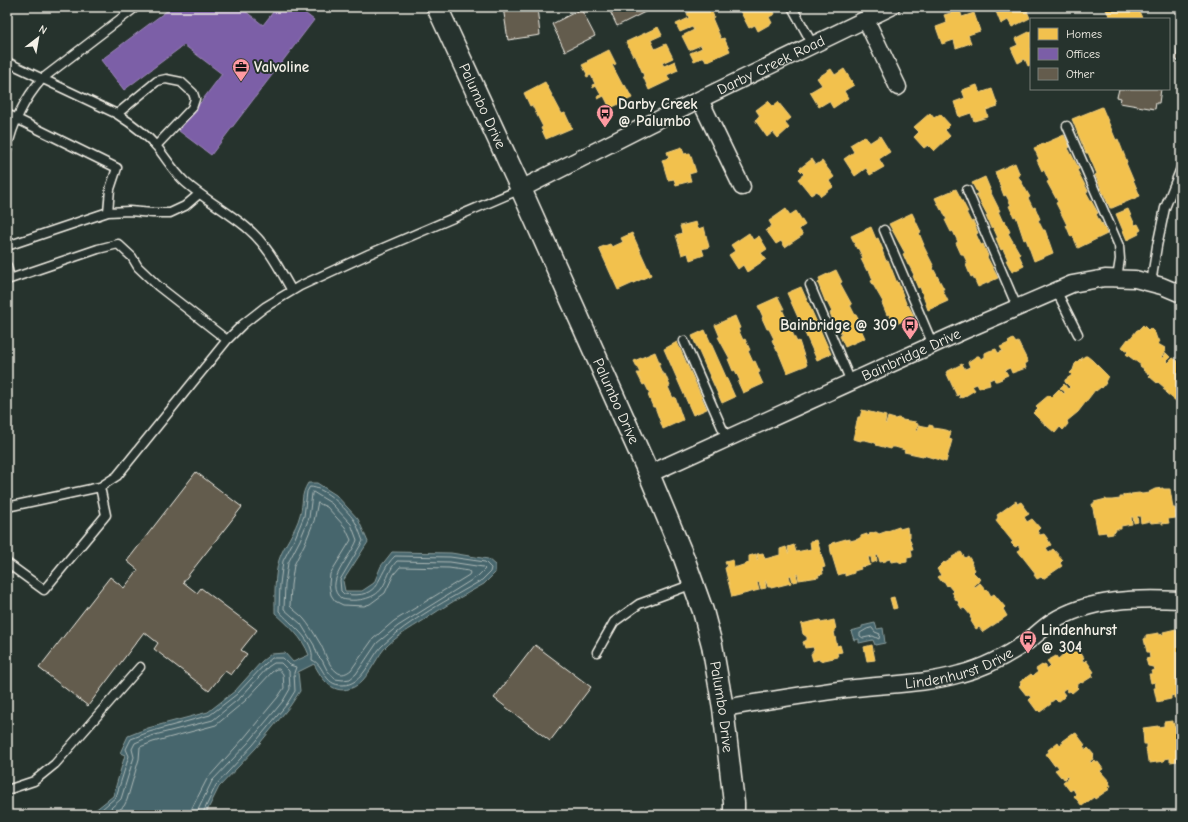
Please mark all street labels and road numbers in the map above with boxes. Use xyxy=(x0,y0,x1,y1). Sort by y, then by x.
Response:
street label: Darby Creek Road xyxy=(714,31,828,99)
street label: Palumbo Drive xyxy=(455,60,510,152)
street label: Bainbridge Drive xyxy=(859,324,964,385)
street label: Palumbo Drive xyxy=(589,355,644,447)
street label: Lindenhurst Drive xyxy=(904,644,1017,692)
street label: Palumbo Drive xyxy=(706,660,737,754)

